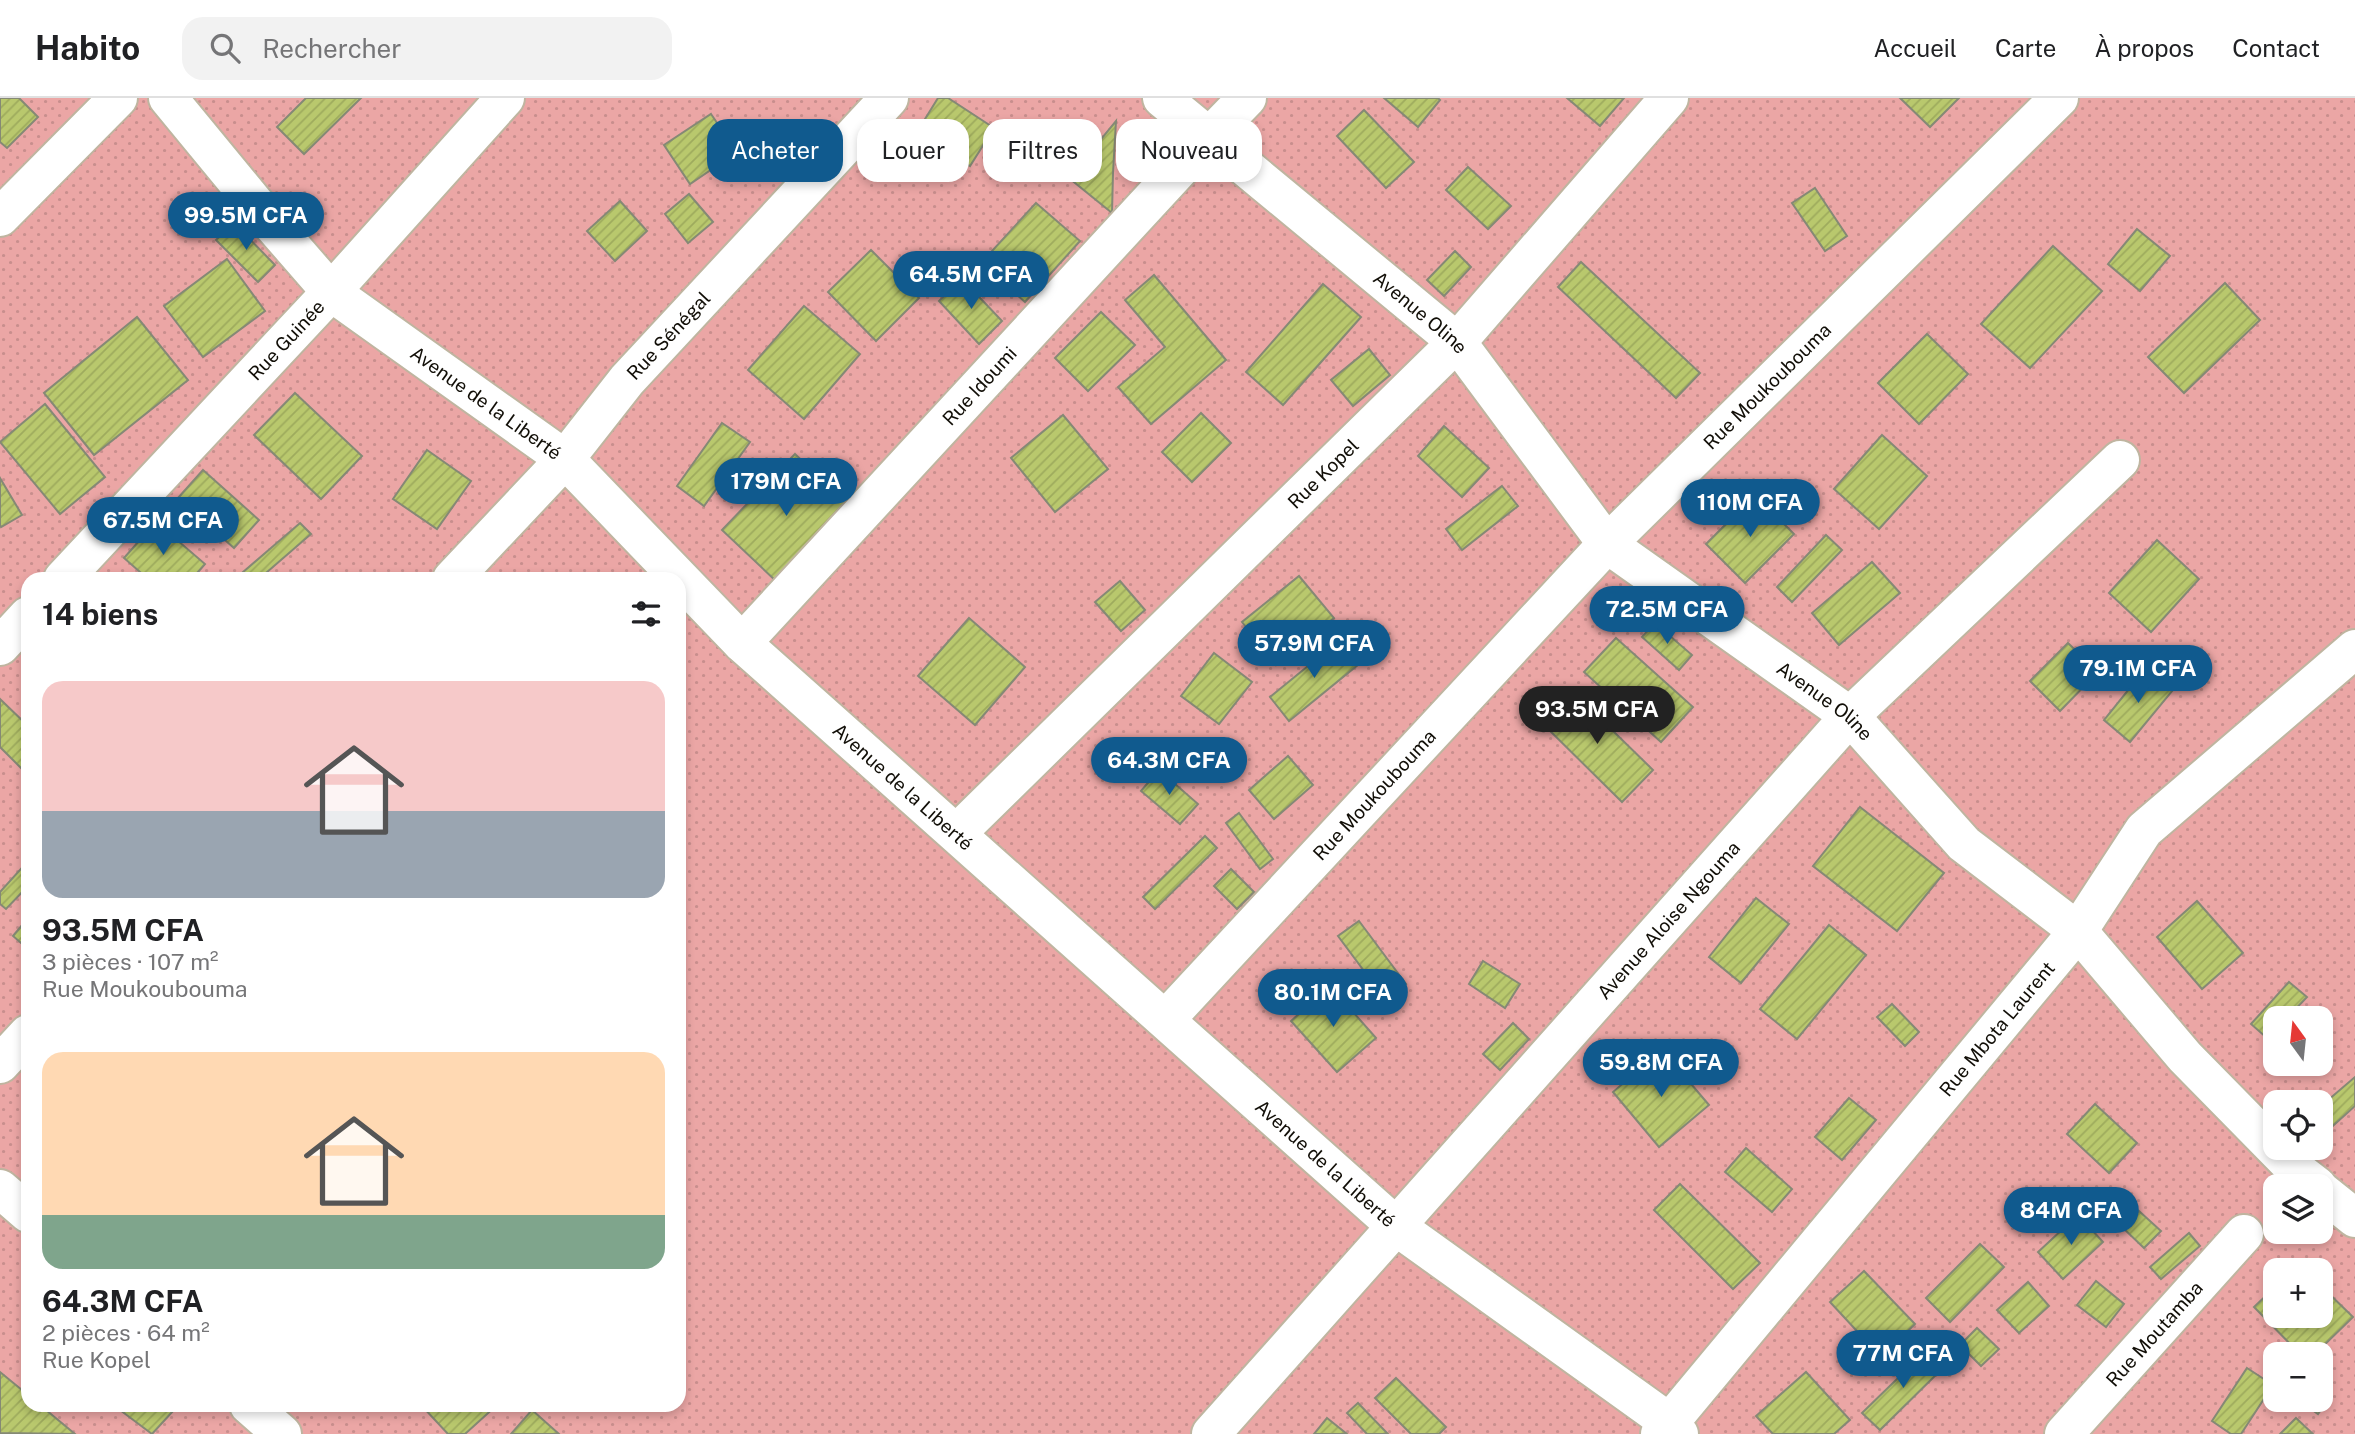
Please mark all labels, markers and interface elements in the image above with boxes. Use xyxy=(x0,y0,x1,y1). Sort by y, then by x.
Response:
search box xyxy=(182,17,672,80)
text: Habito xyxy=(35,29,140,67)
icon: search xyxy=(206,29,244,67)
text: Rechercher xyxy=(262,33,402,64)
text: Accueil xyxy=(1874,34,1957,62)
text: Carte xyxy=(1995,34,2056,62)
text: À propos xyxy=(2094,34,2194,62)
text: Contact xyxy=(2232,34,2320,62)
chip: Acheter xyxy=(707,119,843,182)
chip: Louer xyxy=(857,119,969,182)
chip: Filtres xyxy=(983,119,1102,182)
chip: Nouveau xyxy=(1116,119,1262,182)
pin: 99.5M CFA xyxy=(166,192,326,252)
text: 99.5M CFA xyxy=(184,201,308,228)
pin: 64.5M CFA xyxy=(891,252,1051,311)
text: 64.5M CFA xyxy=(909,260,1033,287)
street label: Avenue Oline xyxy=(1369,267,1472,357)
street label: Rue Sénégal xyxy=(622,287,715,384)
street label: Rue Guinée xyxy=(244,295,329,385)
street label: Rue Moukoubouma xyxy=(1699,319,1835,454)
street label: Avenue de la Liberté xyxy=(407,341,566,464)
street label: Rue Idoumi xyxy=(938,342,1021,429)
street label: Rue Kopel xyxy=(1283,434,1363,513)
pin: 179M CFA xyxy=(714,458,858,518)
text: 179M CFA xyxy=(730,467,842,494)
pin: 110M CFA xyxy=(1678,480,1822,539)
text: 110M CFA xyxy=(1697,488,1803,515)
pin: 67.5M CFA xyxy=(83,498,243,557)
text: 67.5M CFA xyxy=(103,506,223,533)
pin: 72.5M CFA xyxy=(1587,587,1747,646)
icon: filters xyxy=(627,595,665,633)
text: 72.5M CFA xyxy=(1606,595,1728,622)
text: 14 biens xyxy=(42,596,158,632)
pin: 57.9M CFA xyxy=(1234,620,1394,680)
text: 57.9M CFA xyxy=(1254,629,1374,656)
pin: 79.1M CFA xyxy=(2058,646,2218,705)
text: 79.1M CFA xyxy=(2079,654,2197,681)
street label: Avenue Oline xyxy=(1773,657,1877,745)
pin: 93.5M CFA xyxy=(1517,686,1677,746)
text: 93.5M CFA xyxy=(1535,695,1659,722)
street label: Avenue de la Liberté xyxy=(829,719,978,855)
street label: Rue Moukoubouma xyxy=(1308,725,1440,864)
icon: home xyxy=(291,727,417,853)
pin: 64.3M CFA xyxy=(1089,738,1249,797)
text: 64.3M CFA xyxy=(1107,746,1231,773)
street label: Avenue Aloise Ngouma xyxy=(1593,837,1744,1003)
text: 93.5M CFA xyxy=(42,912,204,948)
text: 3 pièces · 107 m² xyxy=(42,948,219,975)
street label: Rue Mbota Laurent xyxy=(1935,957,2059,1100)
pin: 80.1M CFA xyxy=(1253,970,1413,1029)
text: Rue Moukoubouma xyxy=(42,975,247,1002)
text: 80.1M CFA xyxy=(1274,978,1392,1005)
north arrow xyxy=(2263,1006,2333,1076)
map controls xyxy=(2263,1006,2333,1412)
pin: 59.8M CFA xyxy=(1581,1040,1741,1099)
text: 59.8M CFA xyxy=(1599,1048,1723,1075)
button: locate xyxy=(2263,1090,2333,1160)
street label: Avenue de la Liberté xyxy=(1251,1095,1400,1231)
icon: home xyxy=(291,1098,417,1224)
button: layers xyxy=(2263,1174,2333,1244)
pin: 84M CFA xyxy=(2006,1188,2136,1247)
text: 84M CFA xyxy=(2020,1196,2122,1223)
button: + xyxy=(2263,1258,2333,1328)
street label: Rue Moutamba xyxy=(2101,1277,2207,1391)
text: 64.3M CFA xyxy=(42,1283,203,1319)
text: 2 pièces · 64 m² xyxy=(42,1319,210,1346)
pin: 77M CFA xyxy=(1838,1330,1968,1390)
text: 77M CFA xyxy=(1852,1339,1954,1366)
button: − xyxy=(2263,1342,2333,1412)
text: Rue Kopel xyxy=(42,1346,151,1373)

